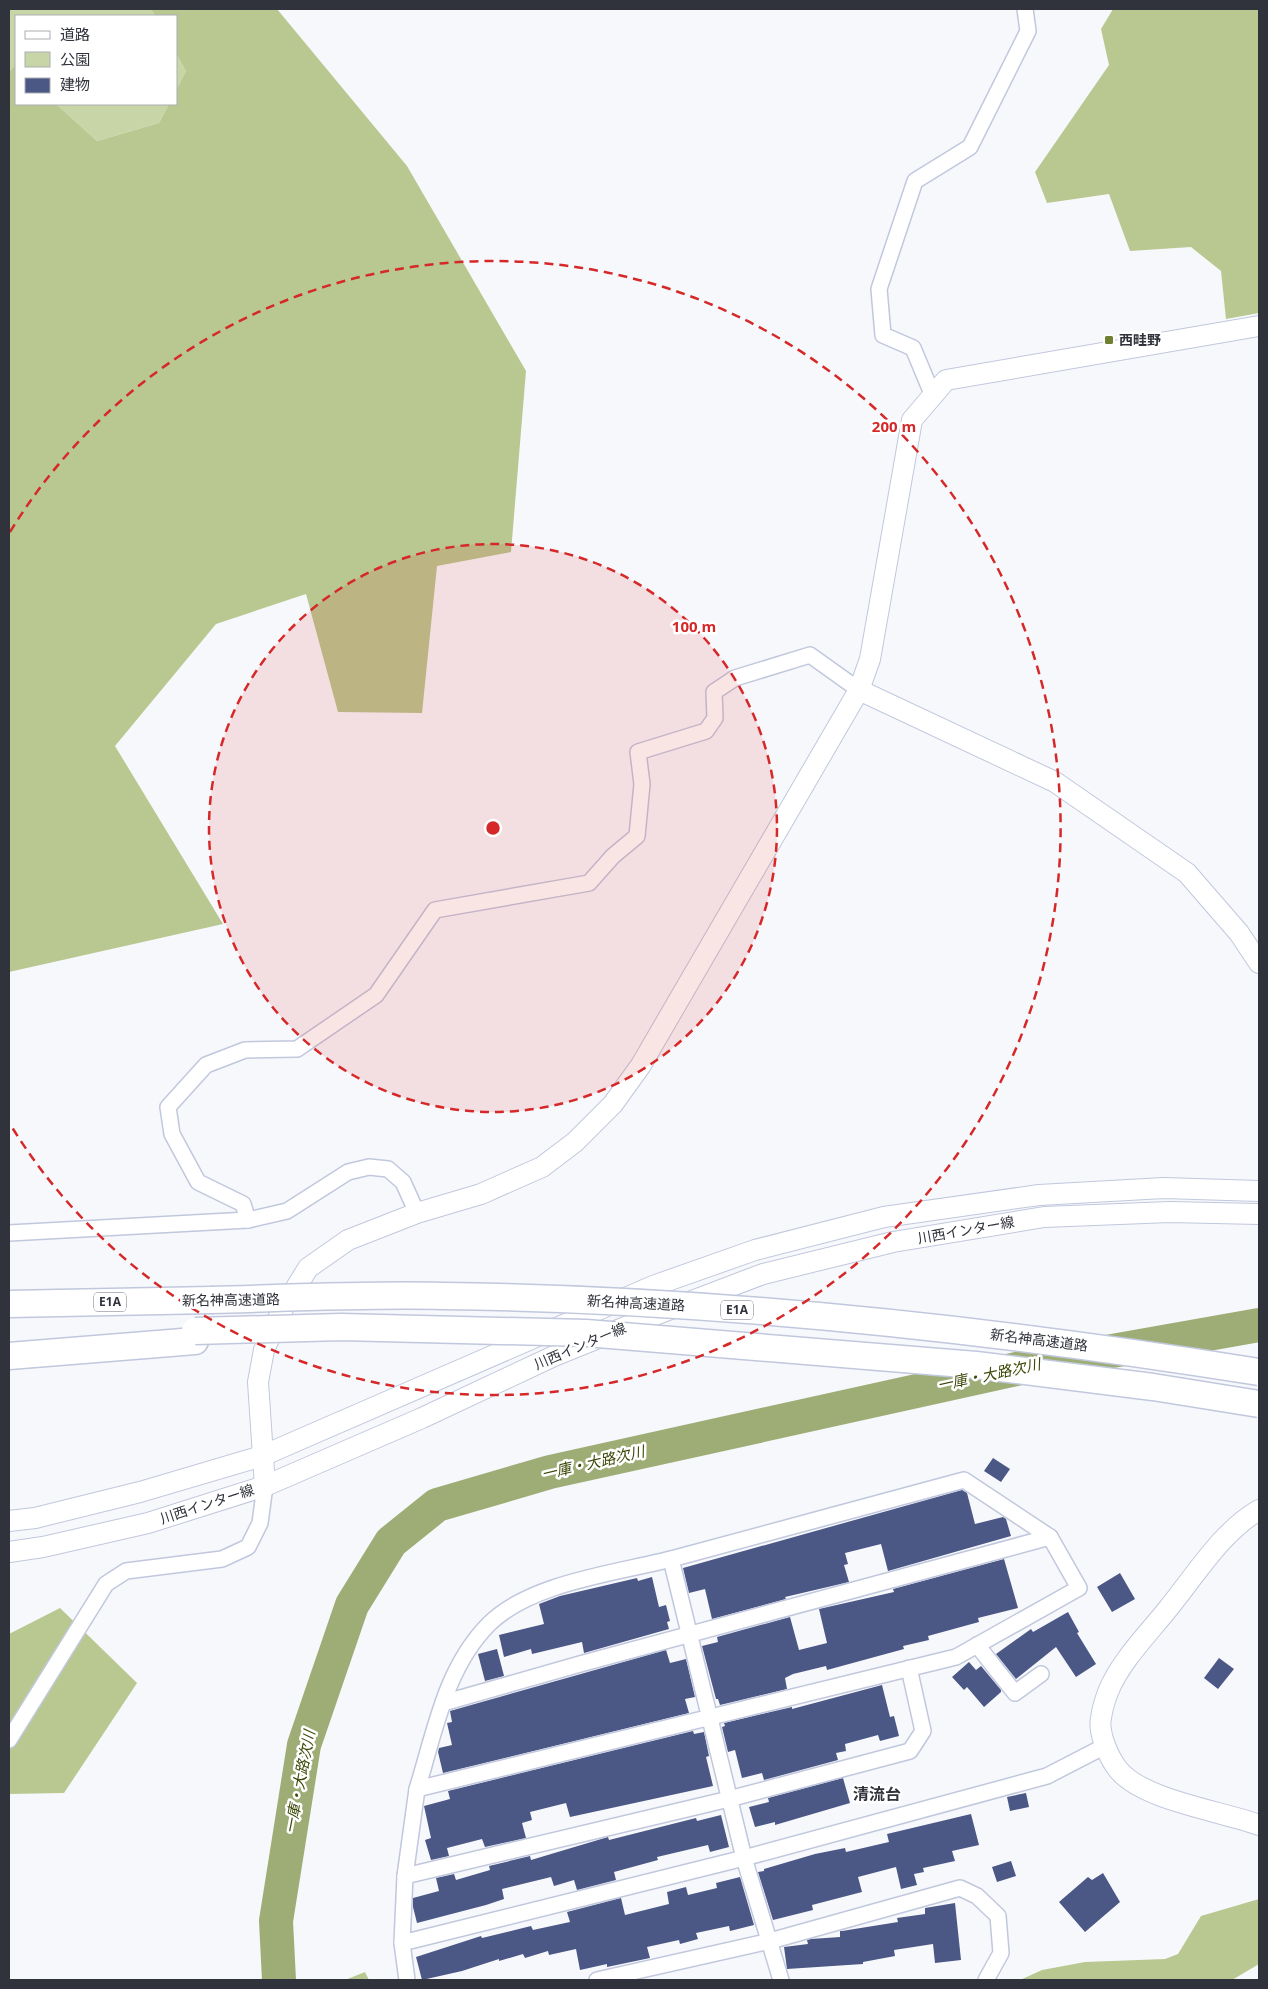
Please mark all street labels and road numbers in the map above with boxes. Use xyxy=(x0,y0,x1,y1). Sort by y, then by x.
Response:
street label: 川西インター線 xyxy=(916,1212,1016,1247)
street label: 新名神高速道路 xyxy=(182,1289,280,1310)
street label: 新名神高速道路 xyxy=(587,1290,685,1315)
road number: E1A xyxy=(94,1292,126,1311)
road number: E1A xyxy=(721,1300,753,1320)
street label: 川西インター線 xyxy=(531,1318,629,1373)
street label: 新名神高速道路 xyxy=(989,1324,1089,1355)
street label: 川西インター線 xyxy=(157,1479,256,1528)

